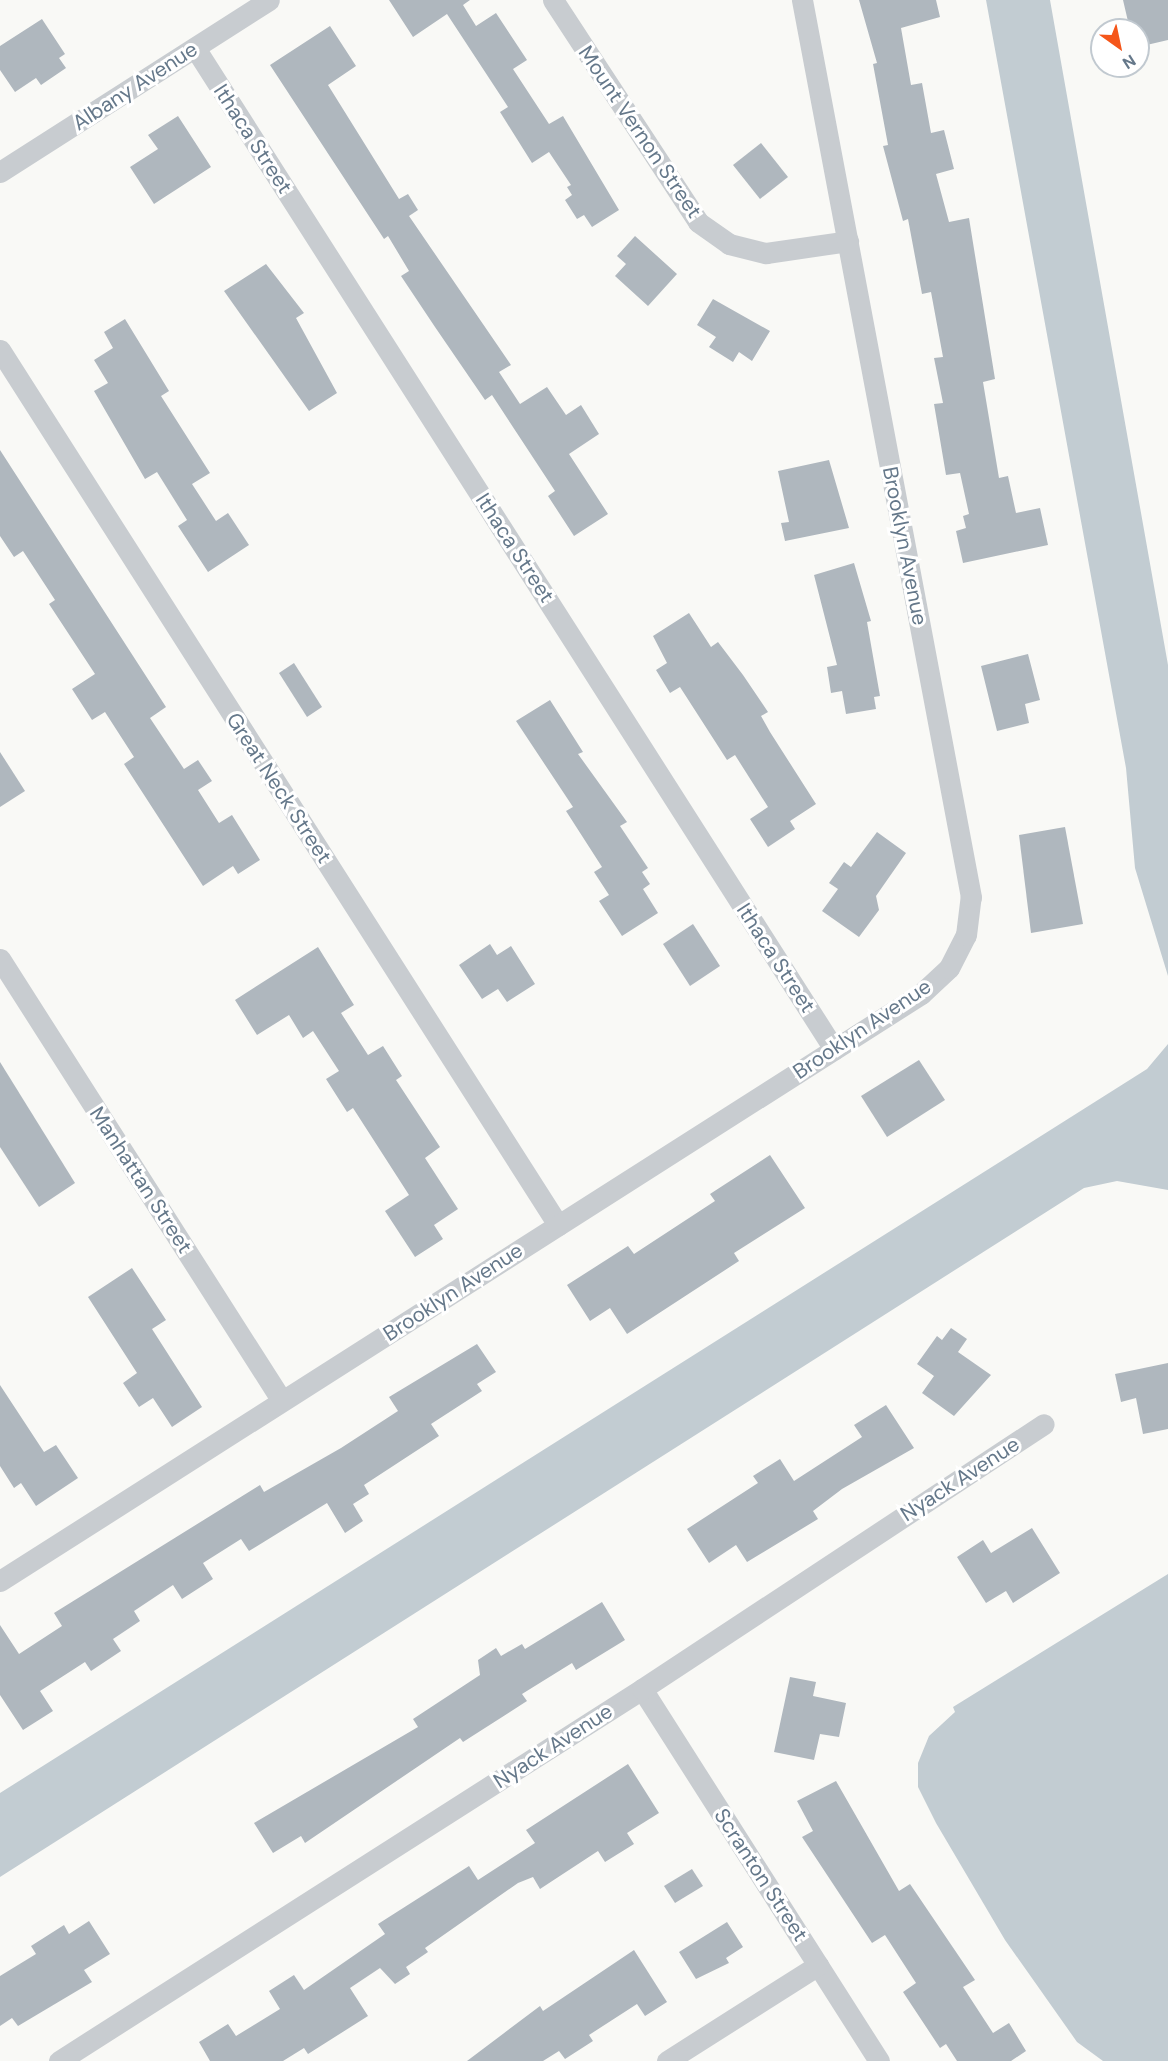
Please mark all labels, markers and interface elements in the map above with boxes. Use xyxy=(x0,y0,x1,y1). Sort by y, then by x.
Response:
north arrow xyxy=(1090,18,1150,78)
street label: Albany Avenue xyxy=(68,36,202,136)
street label: Mount Vernon Street xyxy=(573,41,707,223)
text: N xyxy=(1118,50,1140,74)
street label: Ithaca Street xyxy=(208,80,298,198)
street label: Brooklyn Avenue xyxy=(877,465,933,627)
street label: Ithaca Street xyxy=(470,489,560,607)
street label: Great Neck Street xyxy=(221,708,337,868)
street label: Ithaca Street xyxy=(731,899,821,1017)
street label: Brooklyn Avenue xyxy=(788,974,936,1084)
street label: Manhattan Street xyxy=(84,1102,198,1258)
street label: Brooklyn Avenue xyxy=(379,1238,527,1346)
street label: Nyack Avenue xyxy=(896,1431,1024,1527)
street label: Nyack Avenue xyxy=(489,1698,617,1794)
street label: Scranton Street xyxy=(709,1804,813,1946)

